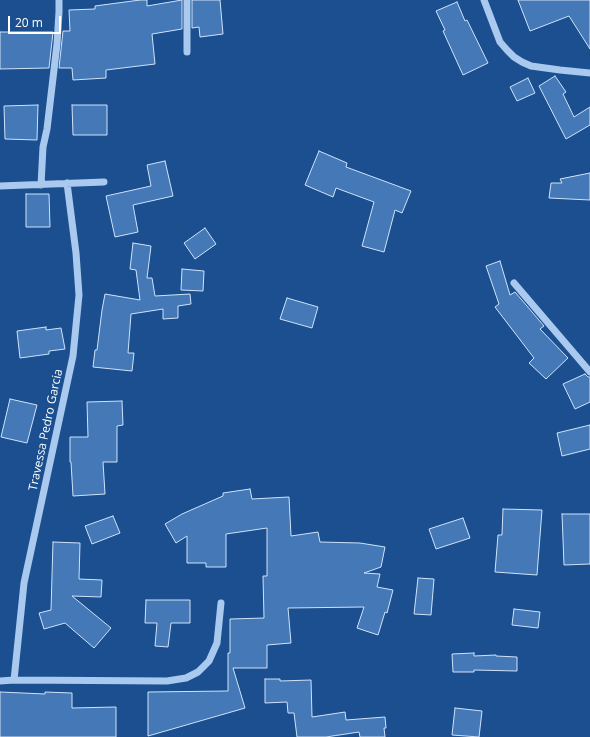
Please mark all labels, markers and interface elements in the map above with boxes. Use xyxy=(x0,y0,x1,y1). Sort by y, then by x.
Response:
scale bar xyxy=(10,8,63,34)
text: 20 m xyxy=(15,14,43,31)
street label: Travessa Pedro Garcia xyxy=(26,368,66,492)

